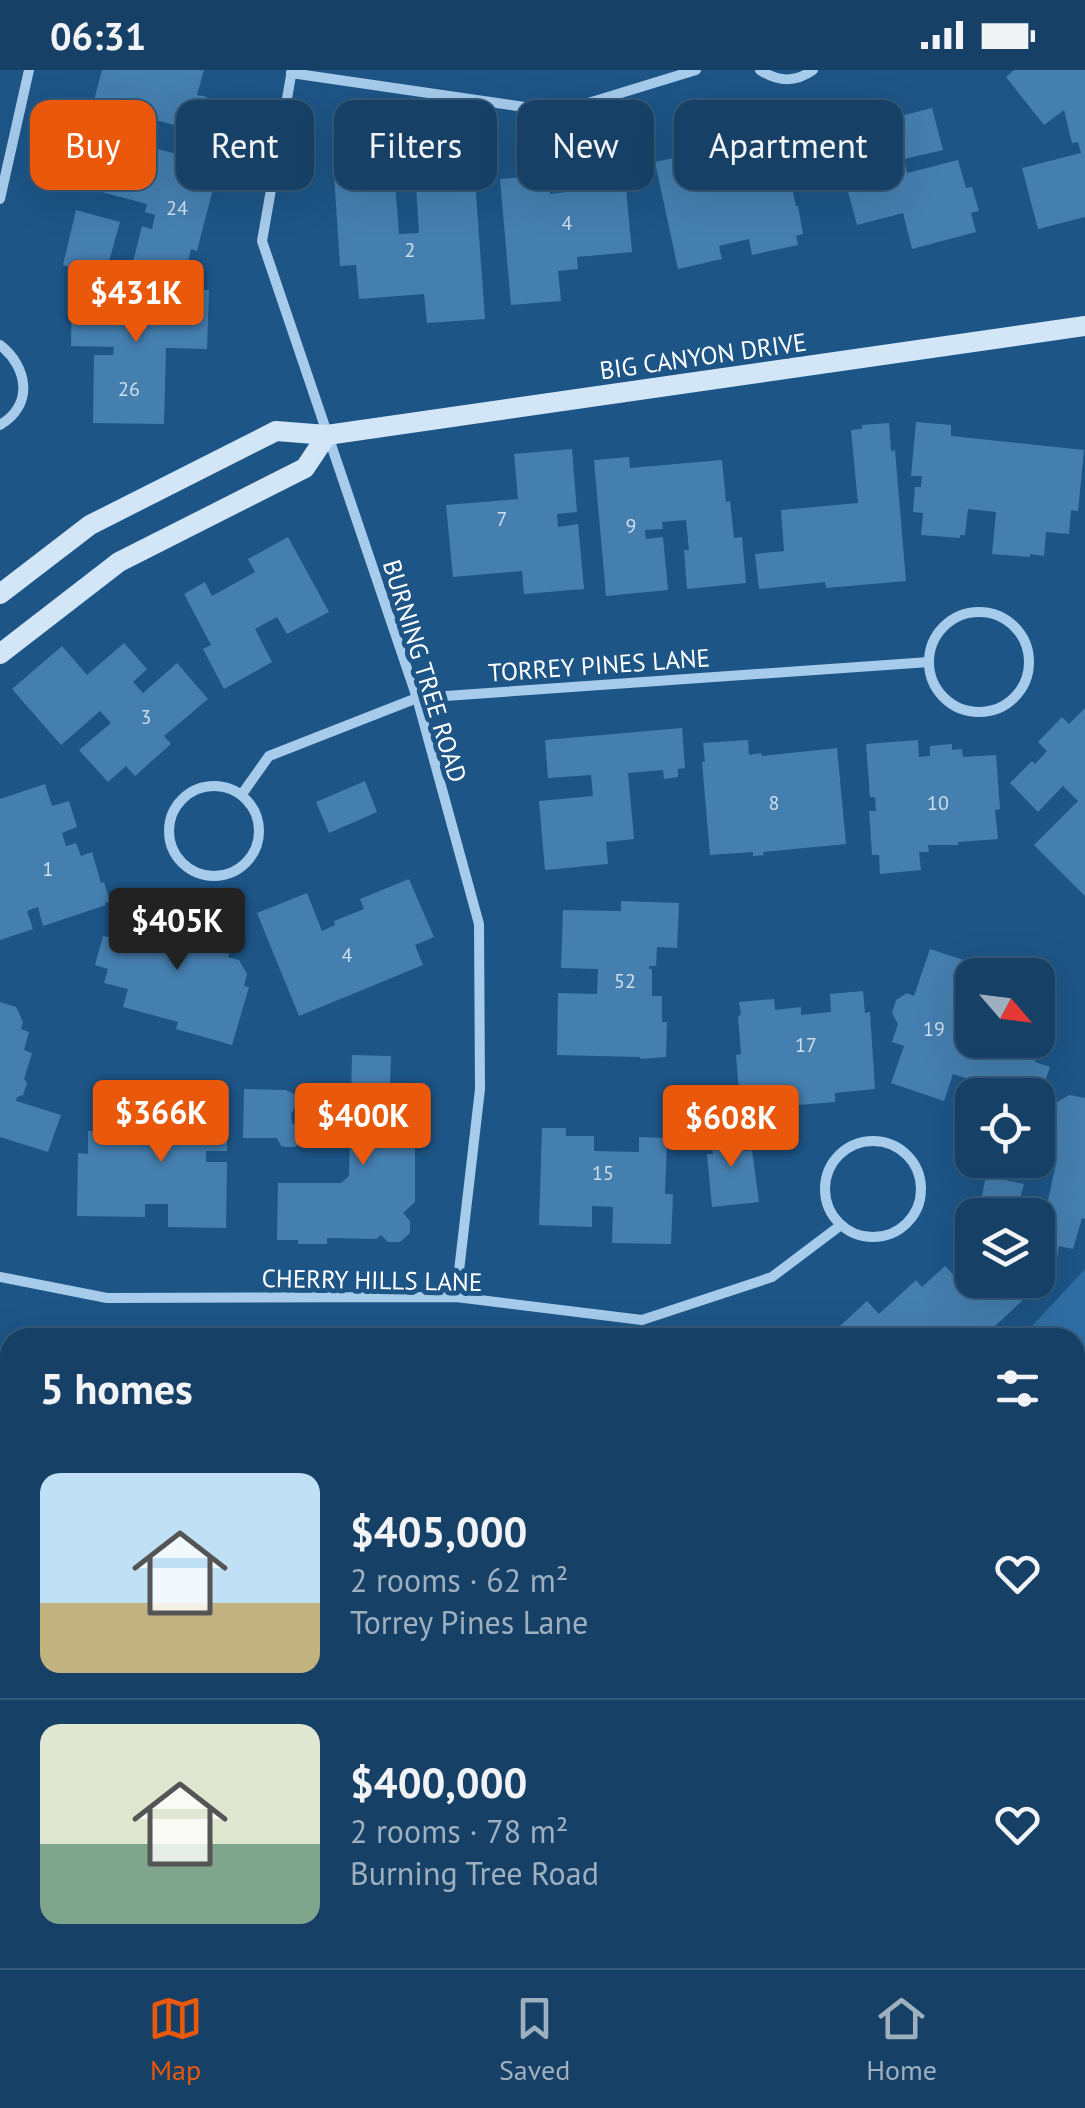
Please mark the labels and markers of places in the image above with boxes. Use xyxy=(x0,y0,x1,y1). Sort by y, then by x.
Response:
pin: $431K xyxy=(66,260,206,345)
pin: $405K xyxy=(107,888,247,973)
pin: $366K xyxy=(91,1080,231,1165)
pin: $400K xyxy=(293,1083,433,1168)
pin: $608K xyxy=(661,1085,801,1170)

